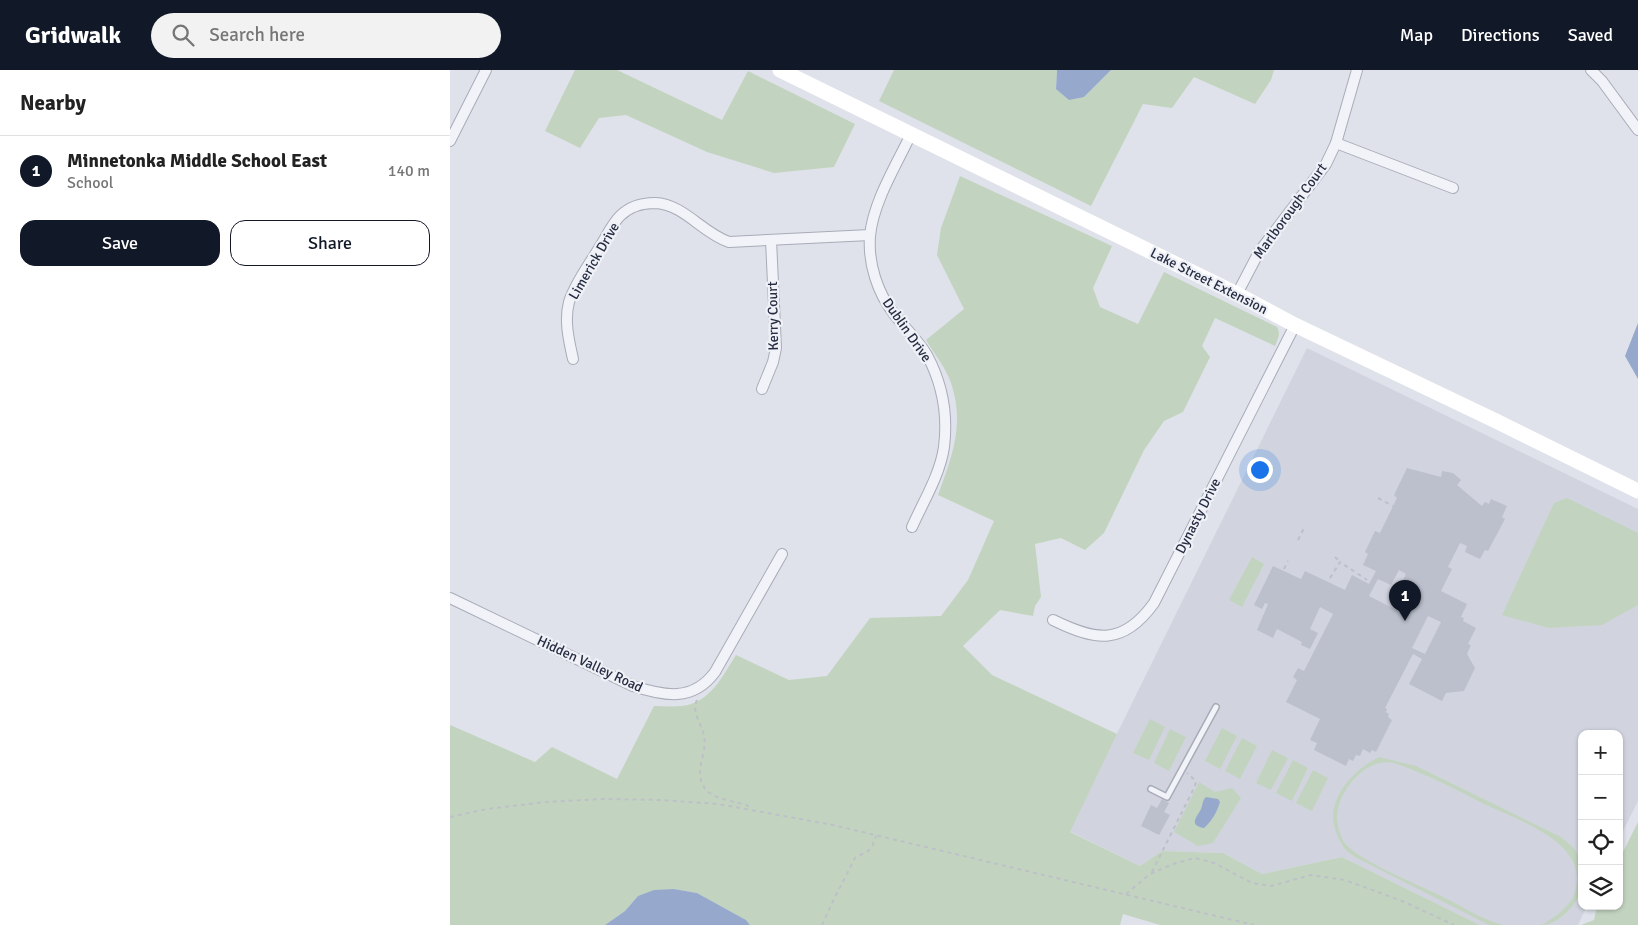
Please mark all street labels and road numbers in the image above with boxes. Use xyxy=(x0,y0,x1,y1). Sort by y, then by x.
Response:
street label: Marlborough Court xyxy=(1250,160,1330,262)
street label: Limerick Drive xyxy=(565,219,623,303)
street label: Lake Street Extension xyxy=(1148,244,1270,318)
street label: Kerry Court xyxy=(764,281,782,351)
street label: Dublin Drive xyxy=(879,295,935,365)
street label: Dynasty Drive xyxy=(1172,475,1224,557)
street label: Hidden Valley Road xyxy=(534,632,646,696)

